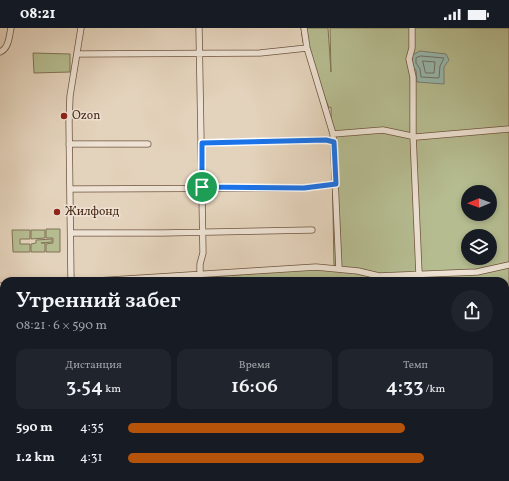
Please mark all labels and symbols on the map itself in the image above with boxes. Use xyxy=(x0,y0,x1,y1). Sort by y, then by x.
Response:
place label: Ozon xyxy=(72,108,100,124)
marker: Ozon xyxy=(59,111,69,121)
pin xyxy=(185,170,219,204)
north arrow xyxy=(461,185,497,221)
place label: Жилфонд xyxy=(65,204,120,220)
marker: Жилфонд xyxy=(52,207,62,217)

